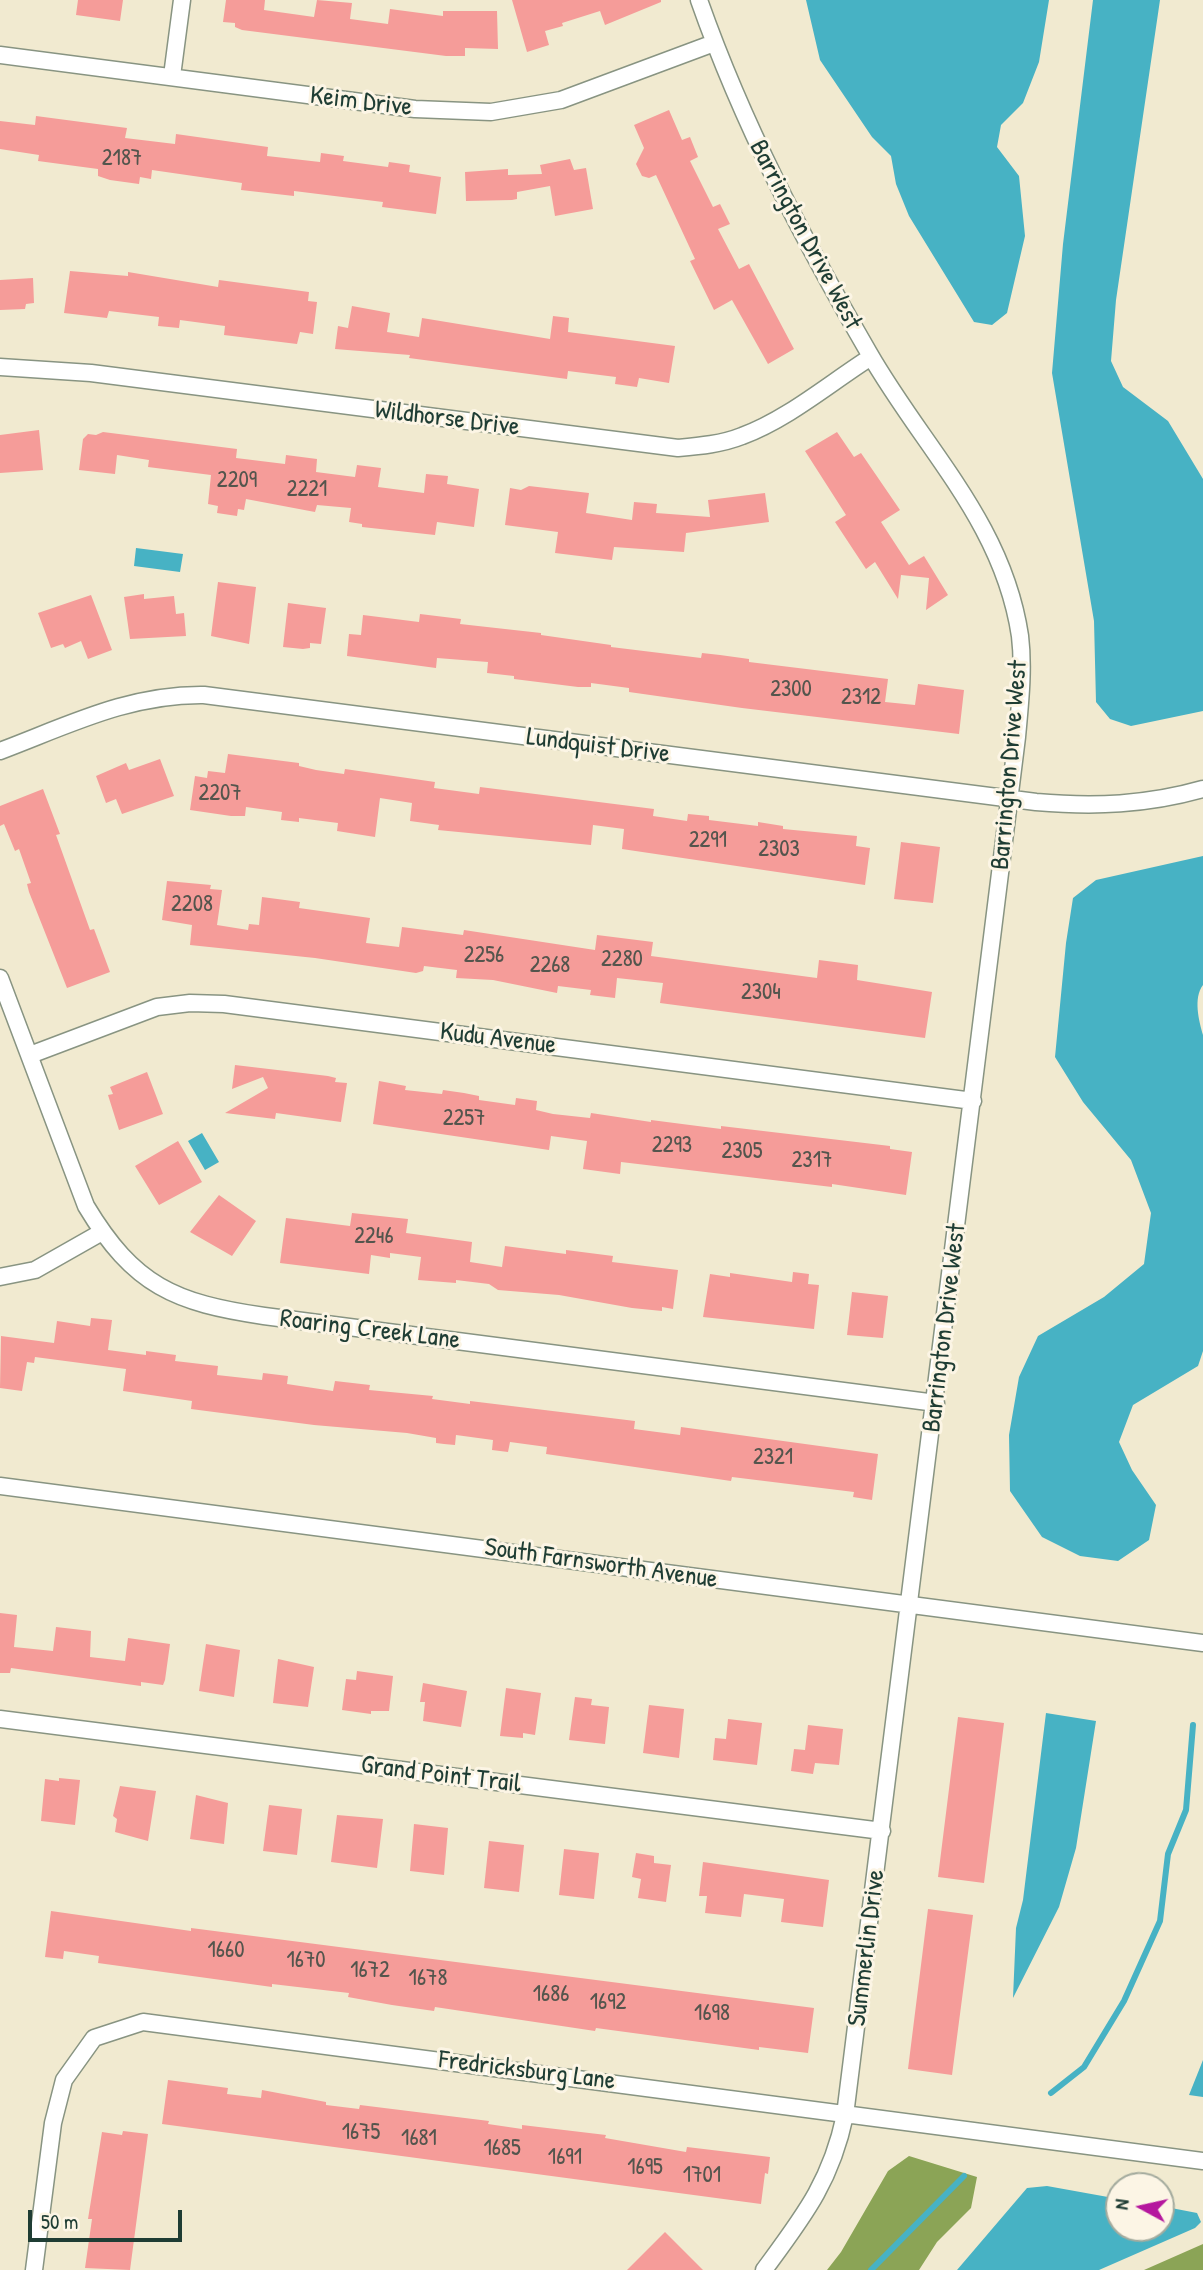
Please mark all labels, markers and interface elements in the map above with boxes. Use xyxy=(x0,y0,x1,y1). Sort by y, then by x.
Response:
street label: Keim Drive xyxy=(308,80,414,124)
street label: Barrington Drive West xyxy=(742,135,868,335)
house number: 2187 xyxy=(102,145,142,173)
street label: Wildhorse Drive xyxy=(373,395,521,443)
house number: 2209 xyxy=(217,467,257,495)
house number: 2221 xyxy=(287,476,327,504)
street label: Barrington Drive West xyxy=(985,659,1035,871)
house number: 2300 xyxy=(770,676,812,704)
house number: 2312 xyxy=(841,684,881,712)
street label: Lundquist Drive xyxy=(525,722,671,770)
house number: 2207 xyxy=(198,780,242,808)
house number: 2291 xyxy=(689,827,727,855)
house number: 2303 xyxy=(758,836,800,864)
house number: 2208 xyxy=(171,891,213,919)
house number: 2256 xyxy=(464,942,504,970)
house number: 2280 xyxy=(601,946,643,974)
house number: 2268 xyxy=(530,952,570,980)
house number: 2304 xyxy=(741,979,781,1007)
street label: Kudu Avenue xyxy=(438,1016,558,1062)
house number: 2257 xyxy=(443,1105,485,1133)
house number: 2293 xyxy=(652,1132,692,1160)
house number: 2305 xyxy=(721,1138,763,1166)
house number: 2317 xyxy=(792,1147,832,1175)
street label: Barrington Drive West xyxy=(917,1222,973,1434)
house number: 2246 xyxy=(354,1223,394,1251)
street label: Roaring Creek Lane xyxy=(278,1303,462,1357)
house number: 2321 xyxy=(753,1444,793,1472)
street label: South Farnsworth Avenue xyxy=(483,1532,719,1596)
street label: Grand Point Trail xyxy=(359,1750,523,1800)
street label: Summerlin Drive xyxy=(842,1868,892,2028)
house number: 1660 xyxy=(207,1937,245,1965)
house number: 1670 xyxy=(286,1947,326,1975)
house number: 1672 xyxy=(350,1957,390,1985)
house number: 1678 xyxy=(409,1965,447,1993)
house number: 1686 xyxy=(533,1981,569,2009)
house number: 1692 xyxy=(590,1989,626,2017)
house number: 1698 xyxy=(694,2000,730,2028)
street label: Fredricksburg Lane xyxy=(437,2045,617,2097)
house number: 1675 xyxy=(342,2119,380,2147)
house number: 1681 xyxy=(401,2125,437,2153)
house number: 1685 xyxy=(483,2135,521,2163)
house number: 1691 xyxy=(548,2144,582,2172)
house number: 1695 xyxy=(627,2154,663,2182)
house number: 1701 xyxy=(683,2162,721,2190)
north arrow xyxy=(1105,2172,1175,2242)
scale bar xyxy=(32,2196,186,2240)
text: N xyxy=(1108,2198,1135,2211)
text: 50 m xyxy=(41,2207,78,2236)

